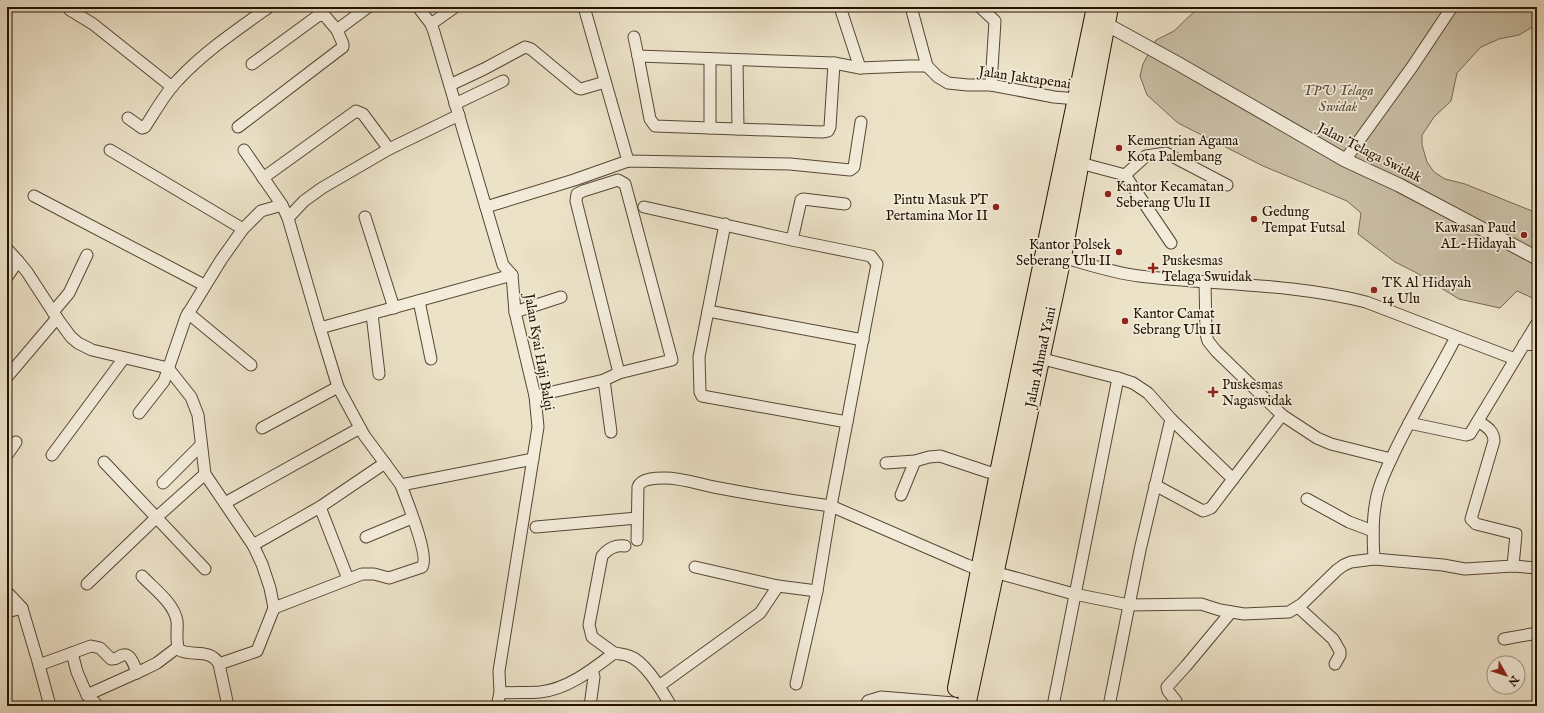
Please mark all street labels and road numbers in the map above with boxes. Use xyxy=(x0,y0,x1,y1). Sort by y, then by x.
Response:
street label: Jalan Jaktapenai xyxy=(976,62,1072,93)
street label: Jalan Telaga Swidak xyxy=(1313,118,1425,187)
street label: Jalan Kyai Haji Balqi xyxy=(519,290,558,412)
street label: Jalan Ahmad Yani xyxy=(1021,305,1060,411)

